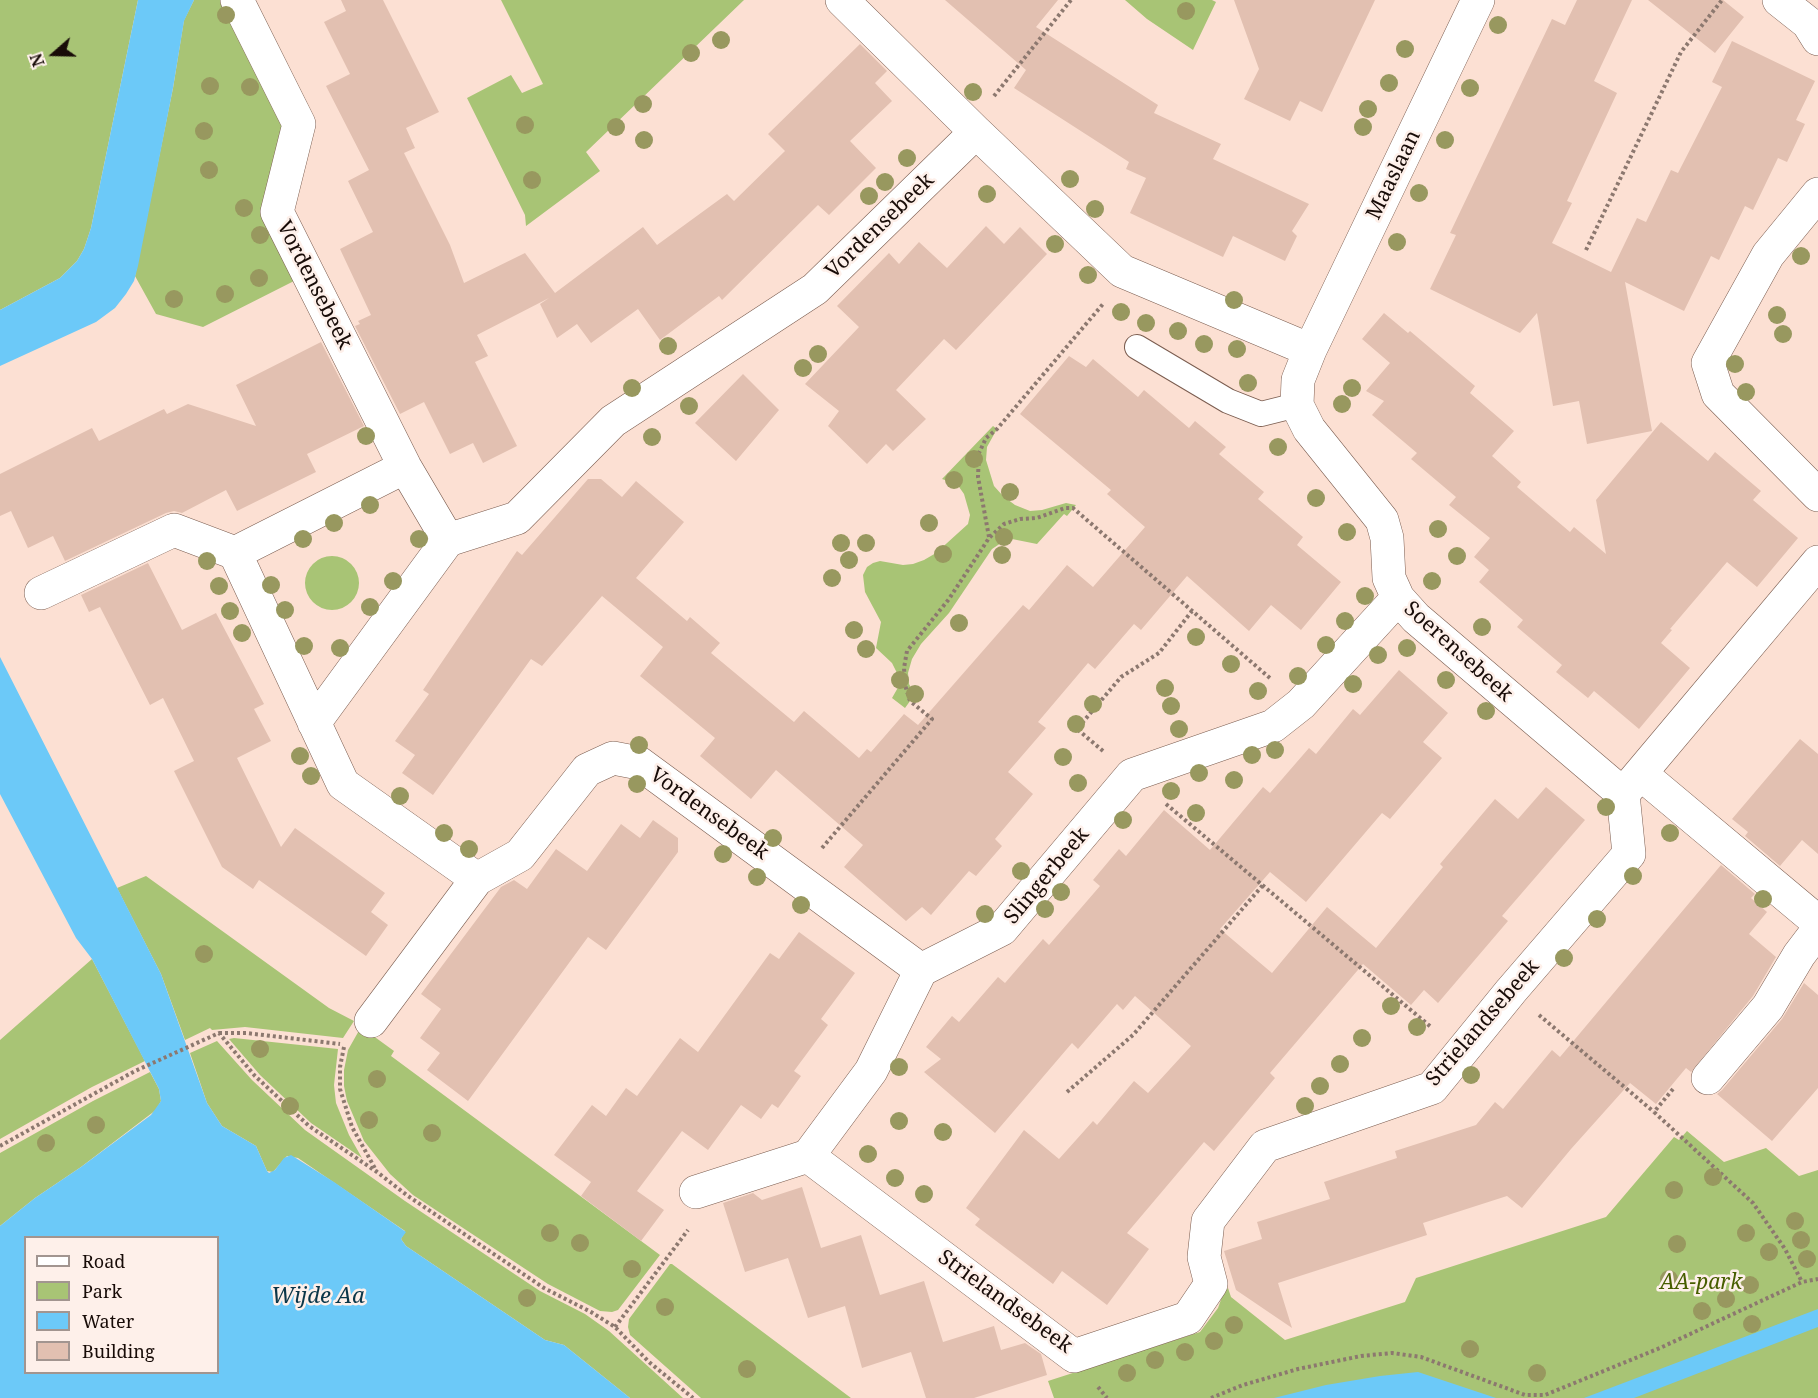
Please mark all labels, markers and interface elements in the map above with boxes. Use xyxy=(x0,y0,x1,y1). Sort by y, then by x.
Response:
north arrow xyxy=(24,24,84,84)
text: N xyxy=(25,50,50,70)
street label: Maaslaan xyxy=(1362,126,1426,224)
street label: Vordensebeek xyxy=(821,168,939,284)
street label: Vordensebeek xyxy=(271,216,357,354)
street label: Soerensebeek xyxy=(1398,597,1518,707)
street label: Vordensebeek xyxy=(645,762,773,866)
street label: Slingerbeek xyxy=(999,823,1095,929)
street label: Strielandsebeek xyxy=(1421,954,1545,1092)
legend xyxy=(24,1236,219,1374)
street label: Strielandsebeek xyxy=(933,1245,1077,1359)
text: Road xyxy=(82,1249,125,1273)
park label: AA-park xyxy=(1660,1270,1742,1296)
text: Park xyxy=(82,1279,122,1303)
water label: Wijde Aa xyxy=(271,1284,365,1310)
text: Water xyxy=(82,1309,134,1333)
text: Building xyxy=(82,1339,155,1363)

